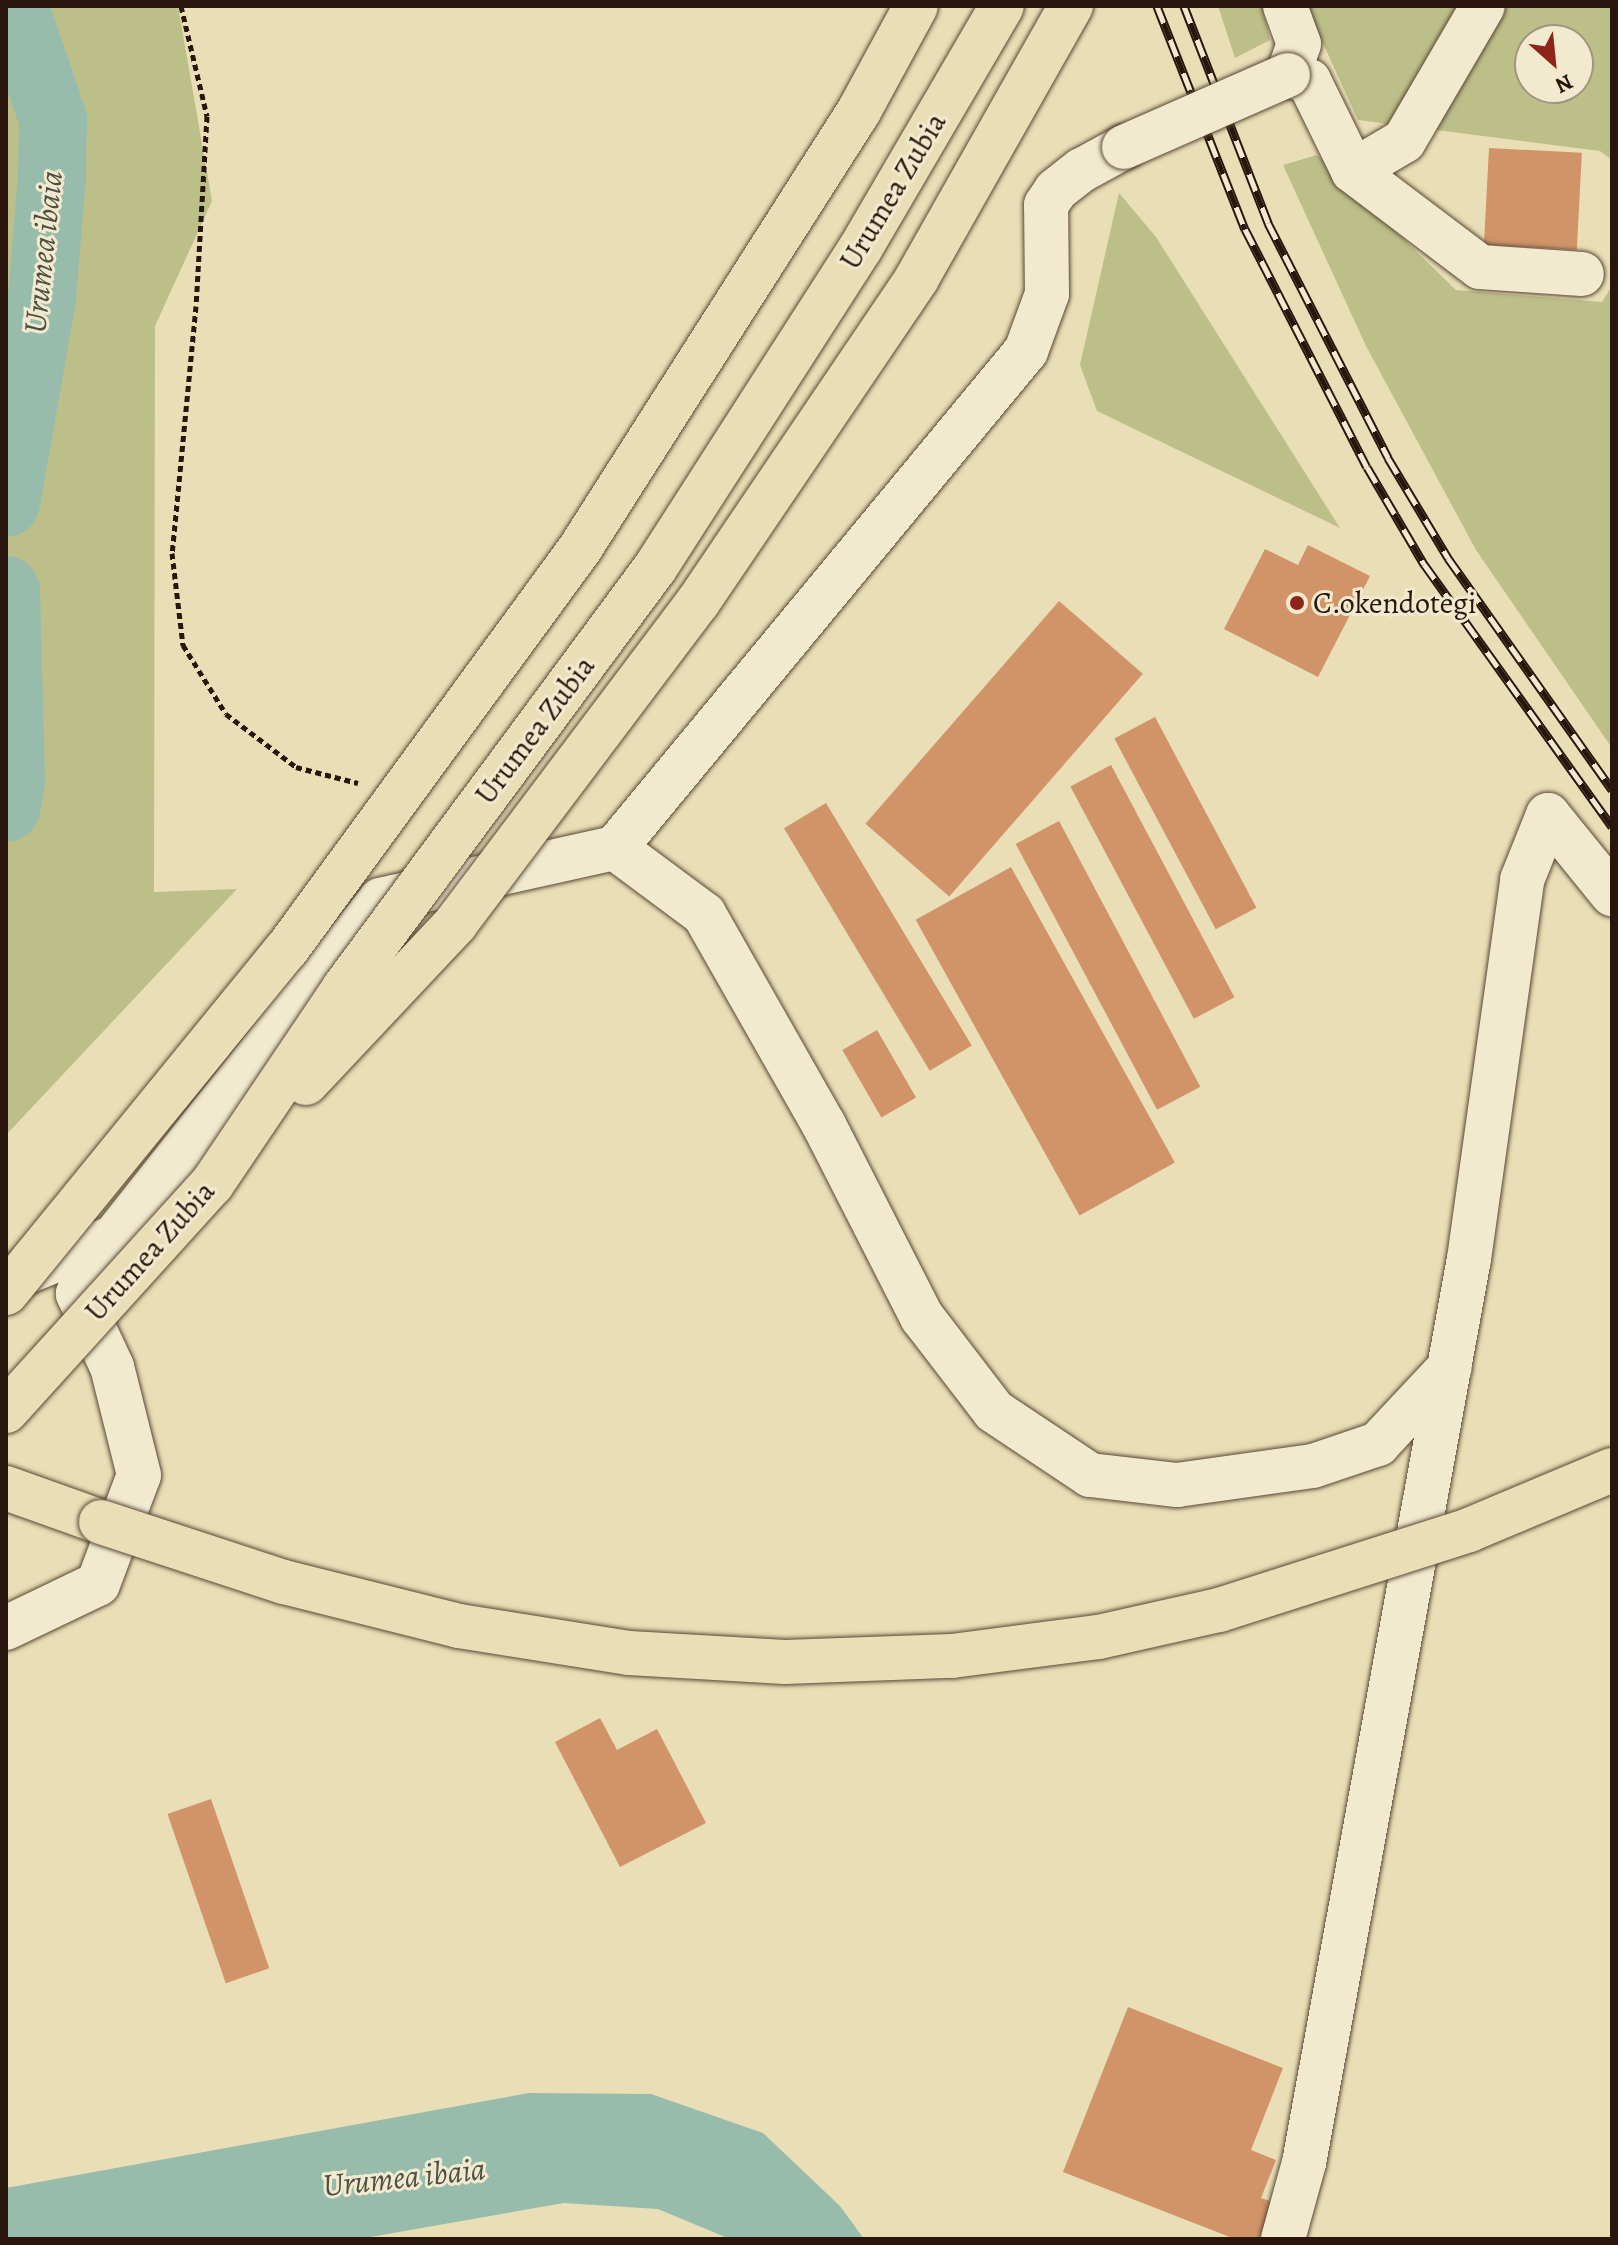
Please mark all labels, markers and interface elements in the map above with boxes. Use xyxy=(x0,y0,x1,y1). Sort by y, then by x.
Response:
north arrow xyxy=(1514,24,1594,104)
text: N xyxy=(1550,67,1578,101)
street label: Urumea Zubia xyxy=(832,106,954,276)
water label: Urumea ibaia xyxy=(15,169,71,335)
place label: C.okendotegi xyxy=(1313,585,1476,621)
marker: C.okendotegi xyxy=(1288,594,1306,612)
street label: Urumea Zubia xyxy=(468,649,602,811)
street label: Urumea Zubia xyxy=(78,1173,222,1329)
water label: Urumea ibaia xyxy=(321,2149,487,2205)

